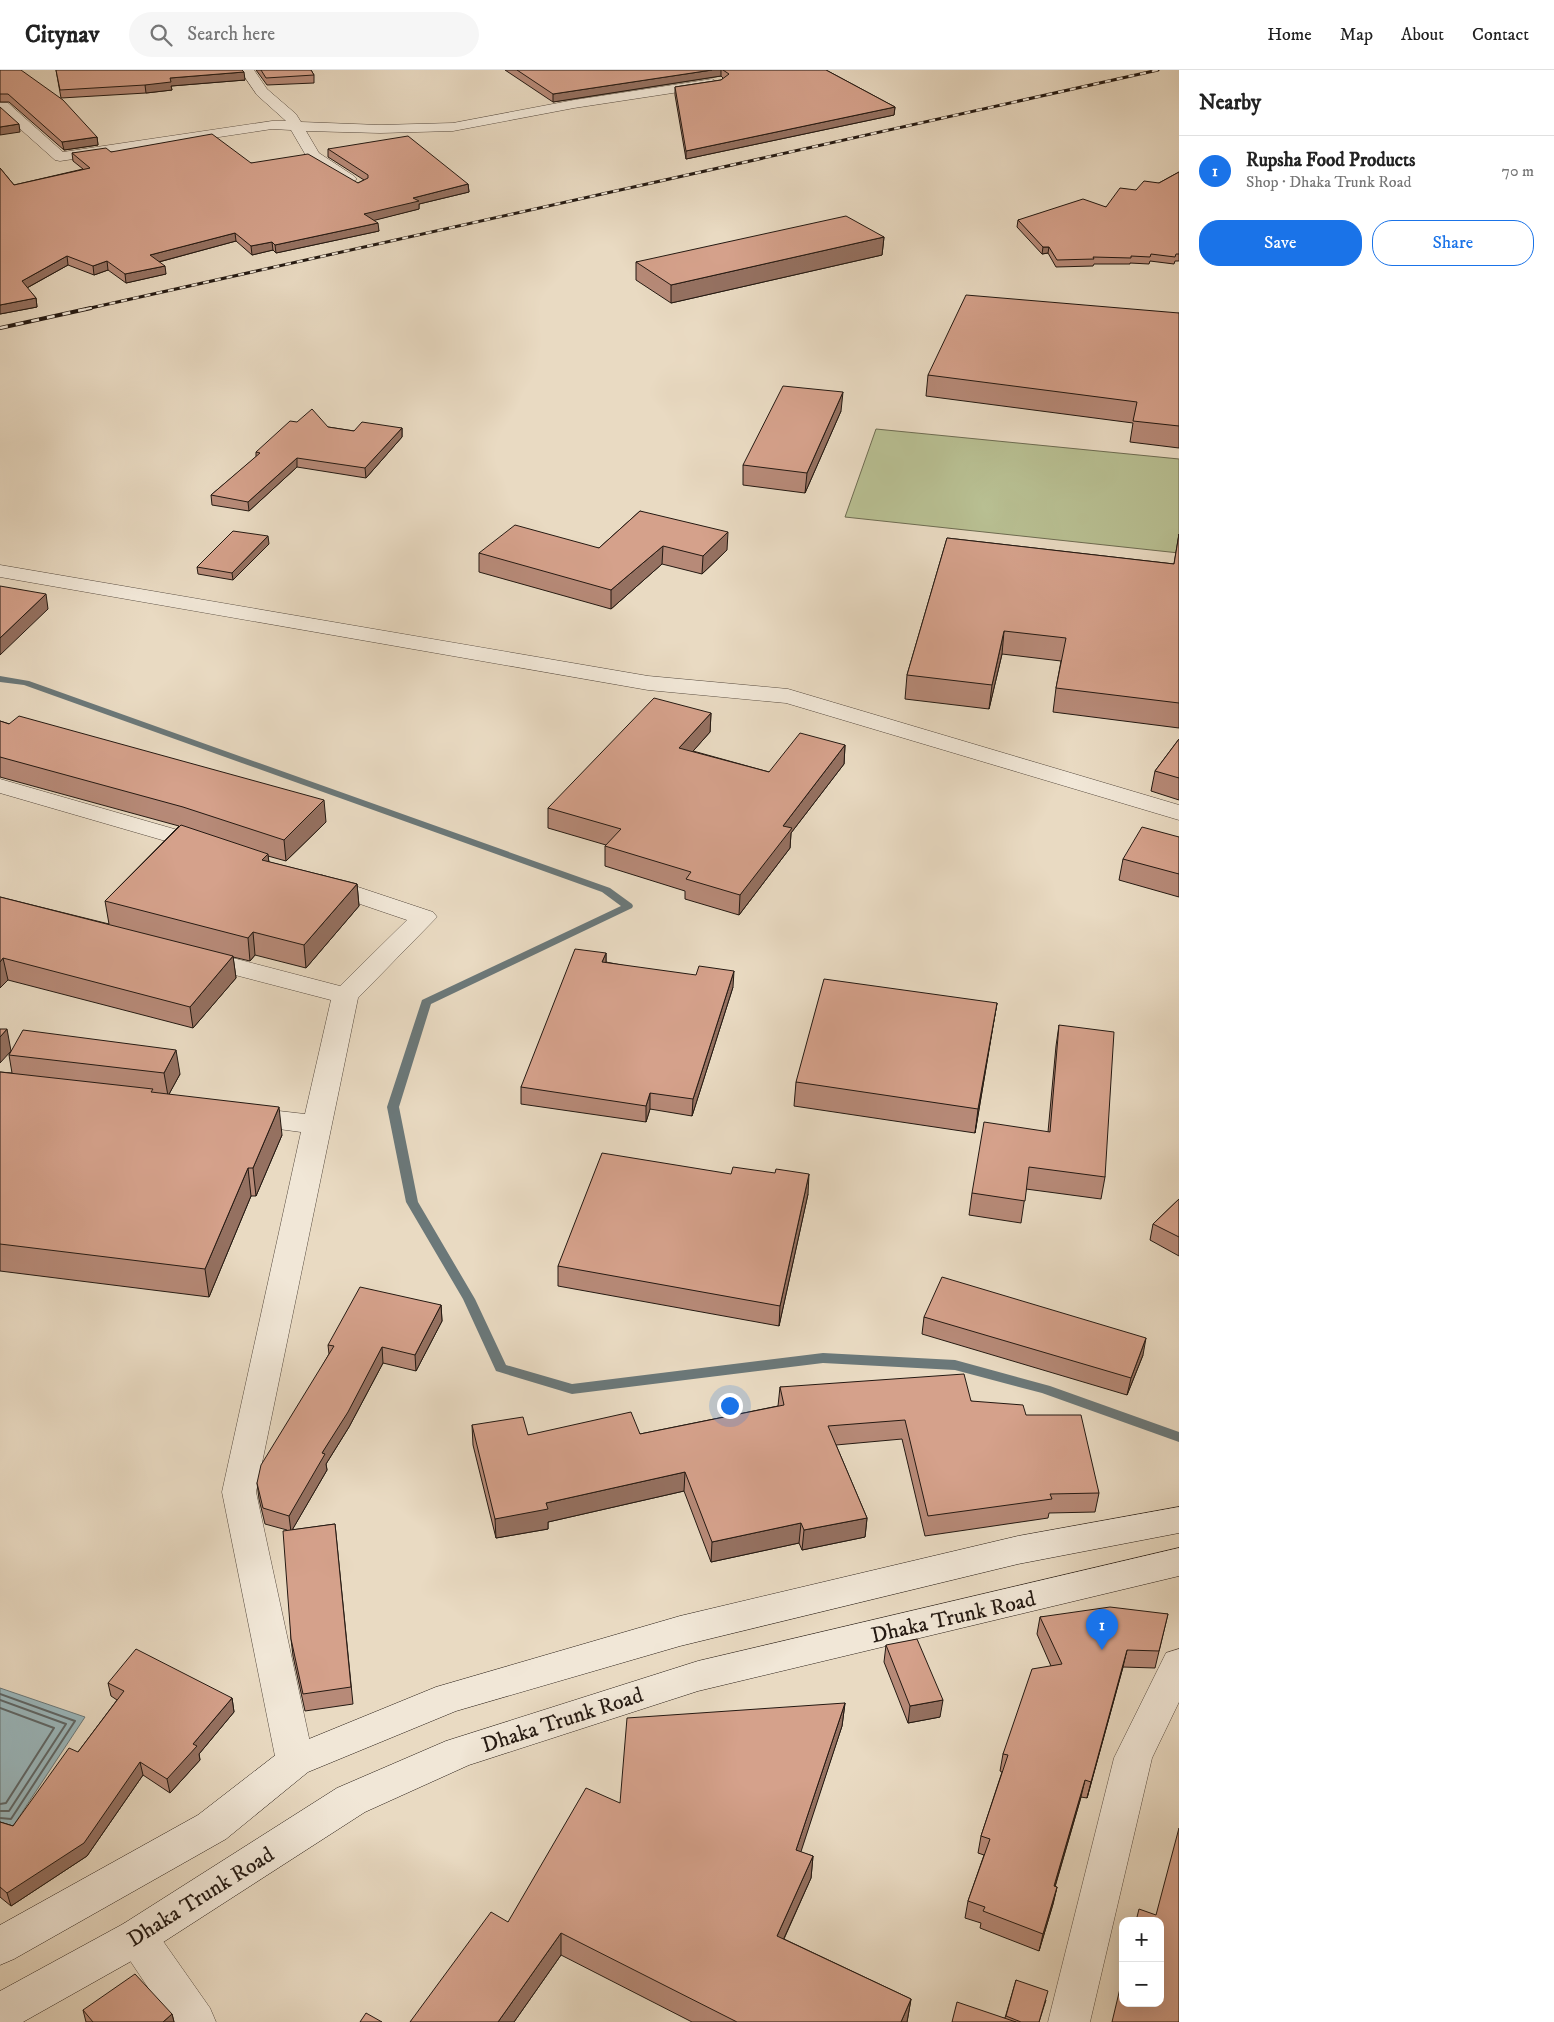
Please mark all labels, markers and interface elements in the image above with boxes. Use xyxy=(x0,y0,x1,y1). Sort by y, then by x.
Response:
search box xyxy=(129,12,479,57)
text: Citynav xyxy=(25,20,99,50)
icon: search xyxy=(147,21,175,49)
text: Search here xyxy=(187,23,275,46)
text: Home xyxy=(1267,24,1312,46)
text: Map xyxy=(1340,24,1373,46)
text: About xyxy=(1401,24,1444,46)
text: Contact xyxy=(1472,24,1529,46)
text: Nearby xyxy=(1199,90,1261,116)
text: Rupsha Food Products xyxy=(1246,149,1415,172)
text: 1 xyxy=(1212,161,1218,181)
text: 70 m xyxy=(1502,161,1534,181)
text: Shop · Dhaka Trunk Road xyxy=(1246,172,1411,192)
button: Save xyxy=(1199,220,1362,266)
button: Share xyxy=(1372,220,1534,266)
your location xyxy=(717,1393,743,1419)
street label: Dhaka Trunk Road xyxy=(868,1585,1038,1650)
pin: 1 xyxy=(1086,1609,1118,1650)
street label: Dhaka Trunk Road xyxy=(478,1682,647,1759)
street label: Dhaka Trunk Road xyxy=(122,1841,279,1953)
map controls xyxy=(1119,1917,1164,2007)
button: + xyxy=(1119,1917,1164,1962)
button: − xyxy=(1119,1962,1164,2007)

